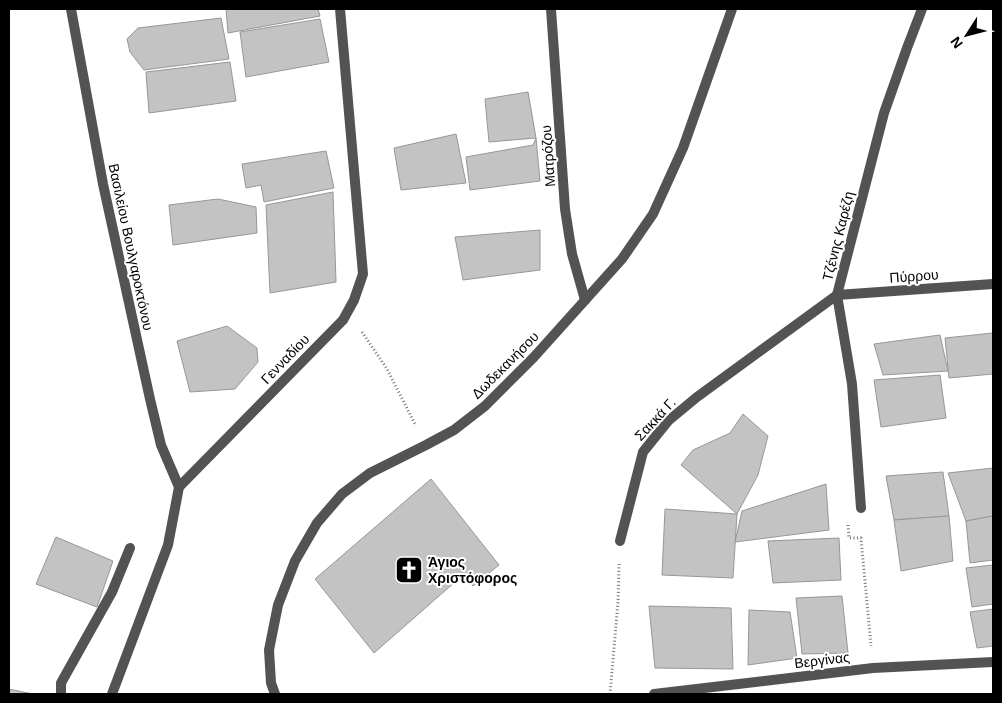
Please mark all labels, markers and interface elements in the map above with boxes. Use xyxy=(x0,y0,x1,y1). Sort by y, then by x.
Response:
north arrow xyxy=(942,10,992,60)
text: N xyxy=(947,34,966,51)
street label: Ματρόζου xyxy=(538,125,558,187)
street label: Βασιλείου Βουλγαροκτόνου xyxy=(105,162,157,332)
street label: Τζένης Καρέζη xyxy=(819,190,857,282)
street label: Πύρρου xyxy=(889,266,939,286)
street label: Δωδεκανήσου xyxy=(468,328,542,402)
street label: Γενναδίου xyxy=(258,331,312,387)
street label: Σακκά Γ. xyxy=(631,394,679,444)
place label: Άγιος Χριστόφορος xyxy=(428,554,517,586)
church icon: Άγιος Χριστόφορος xyxy=(394,555,424,585)
street label: Βεργίνας xyxy=(793,649,851,671)

